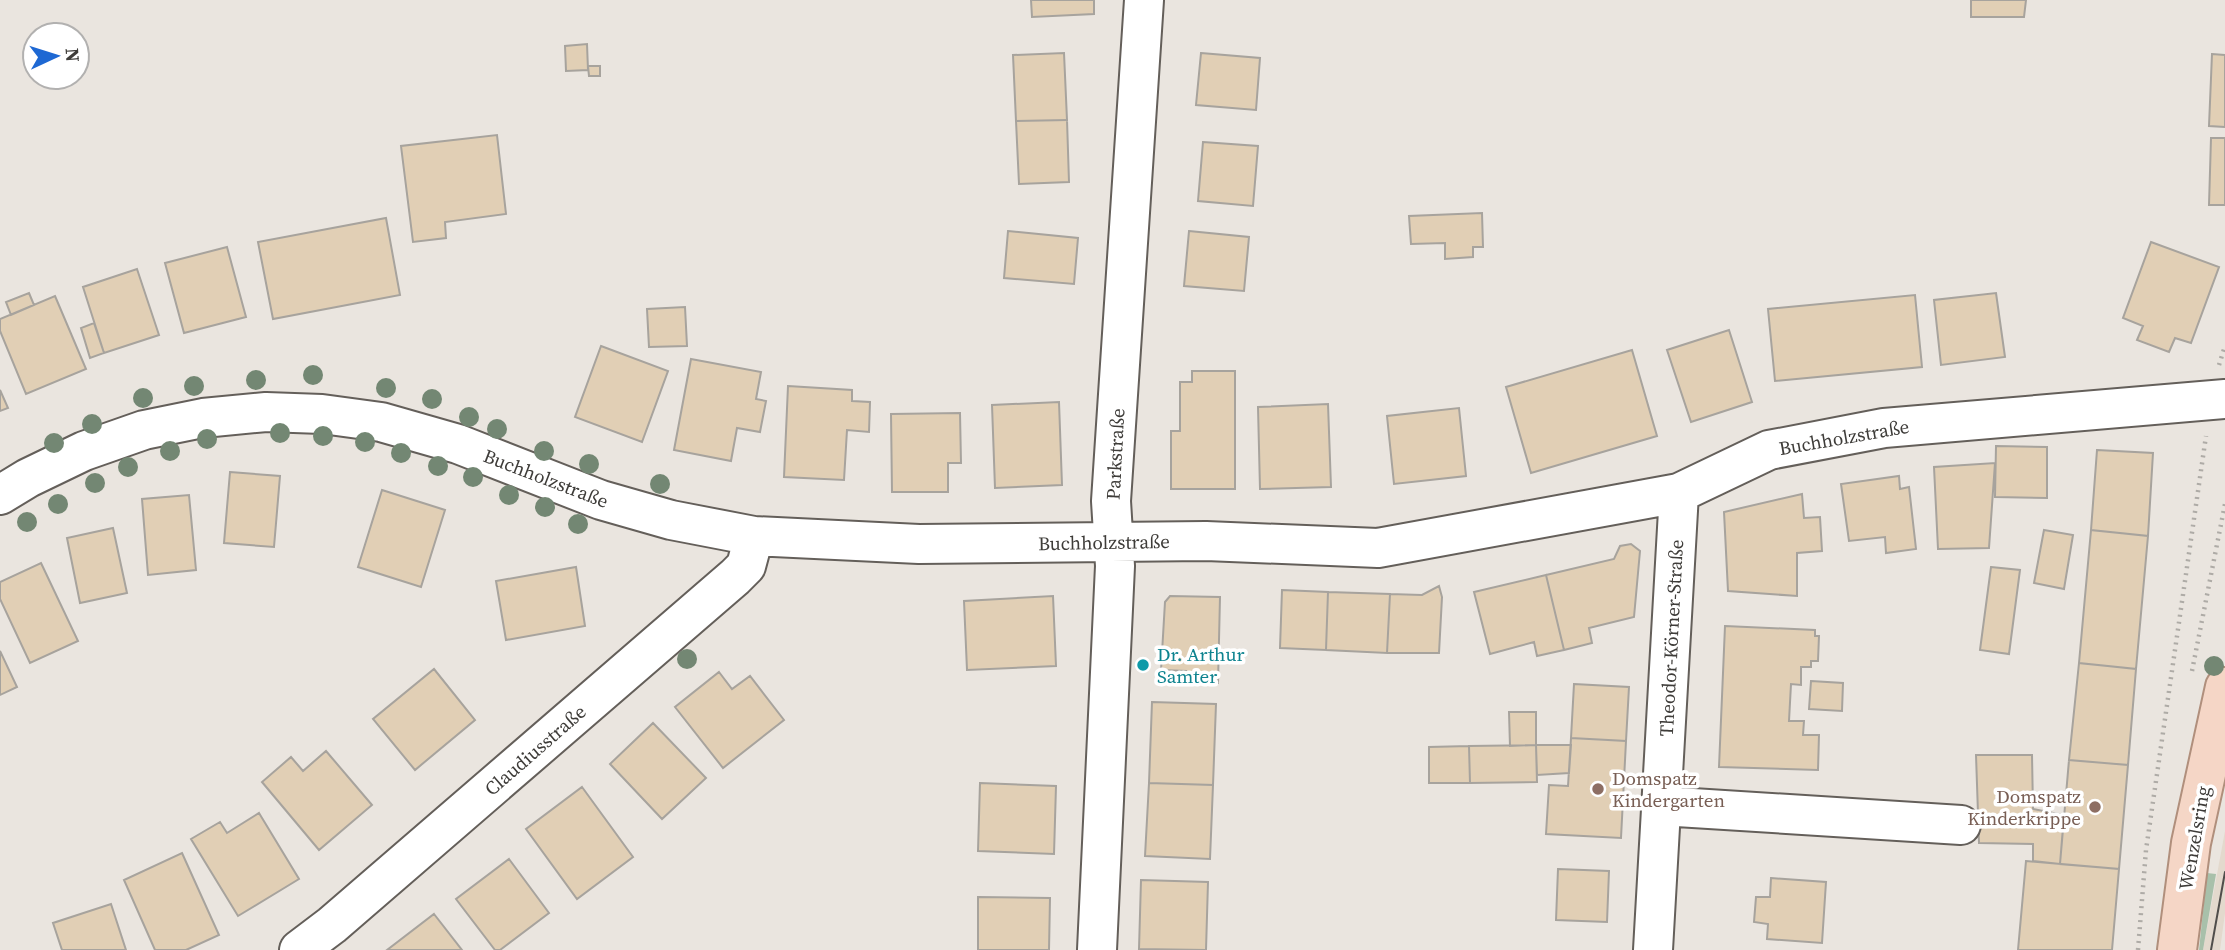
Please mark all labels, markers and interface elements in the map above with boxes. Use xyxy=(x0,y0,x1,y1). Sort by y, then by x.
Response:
north arrow xyxy=(21,21,91,91)
text: N xyxy=(60,47,86,63)
street label: Parkstraße xyxy=(1100,408,1130,500)
street label: Buchholzstraße xyxy=(1777,413,1911,461)
street label: Buchholzstraße xyxy=(480,442,612,514)
street label: Buchholzstraße xyxy=(1038,528,1170,556)
street label: Theodor-Körner-Straße xyxy=(1653,539,1689,737)
place label: Dr. Arthur Samter xyxy=(1157,641,1245,689)
marker: Dr. Arthur Samter xyxy=(1135,657,1151,673)
street label: Claudiusstraße xyxy=(479,699,591,801)
place label: Domspatz Kindergarten xyxy=(1612,765,1725,813)
marker: Domspatz Kindergarten xyxy=(1590,781,1606,797)
place label: Domspatz Kinderkrippe xyxy=(1967,783,2081,831)
street label: Wenzelsring xyxy=(2172,784,2216,892)
marker: Domspatz Kinderkrippe xyxy=(2087,799,2103,815)

